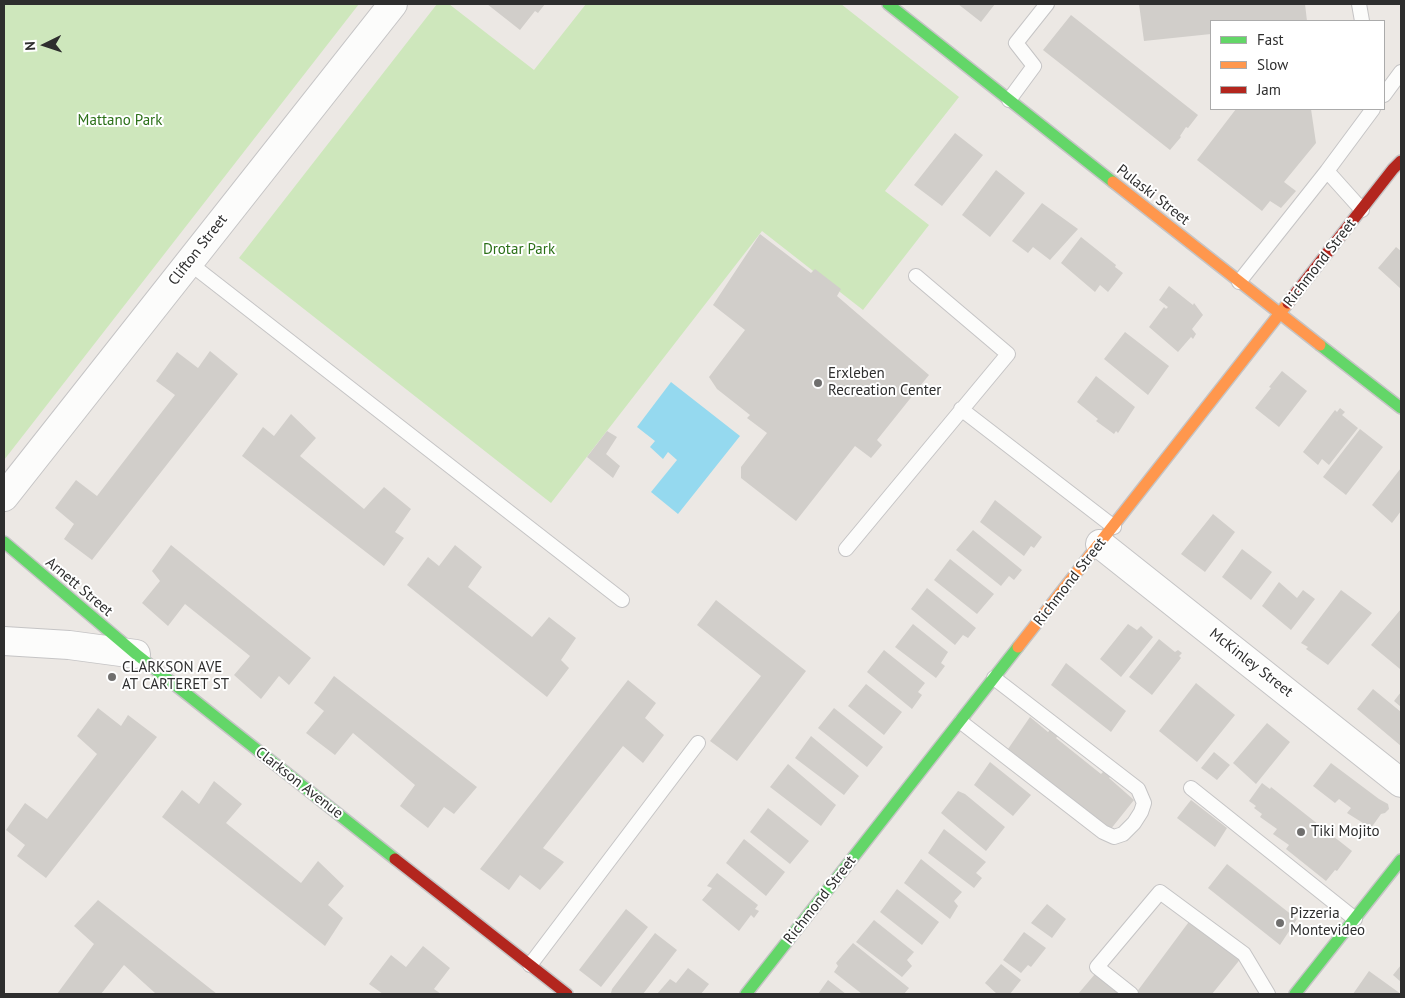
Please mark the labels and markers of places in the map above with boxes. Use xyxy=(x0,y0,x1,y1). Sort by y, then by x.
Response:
place label: Erxleben Recreation Center xyxy=(828,365,941,400)
marker: Erxleben Recreation Center xyxy=(812,377,824,389)
place label: CLARKSON AVE AT CARTERET ST xyxy=(122,659,229,694)
marker: CLARKSON AVE AT CARTERET ST xyxy=(106,671,118,683)
place label: Tiki Mojito xyxy=(1311,823,1379,841)
marker: Tiki Mojito xyxy=(1295,826,1307,838)
place label: Pizzeria Montevideo xyxy=(1290,905,1365,940)
marker: Pizzeria Montevideo xyxy=(1274,917,1286,929)

